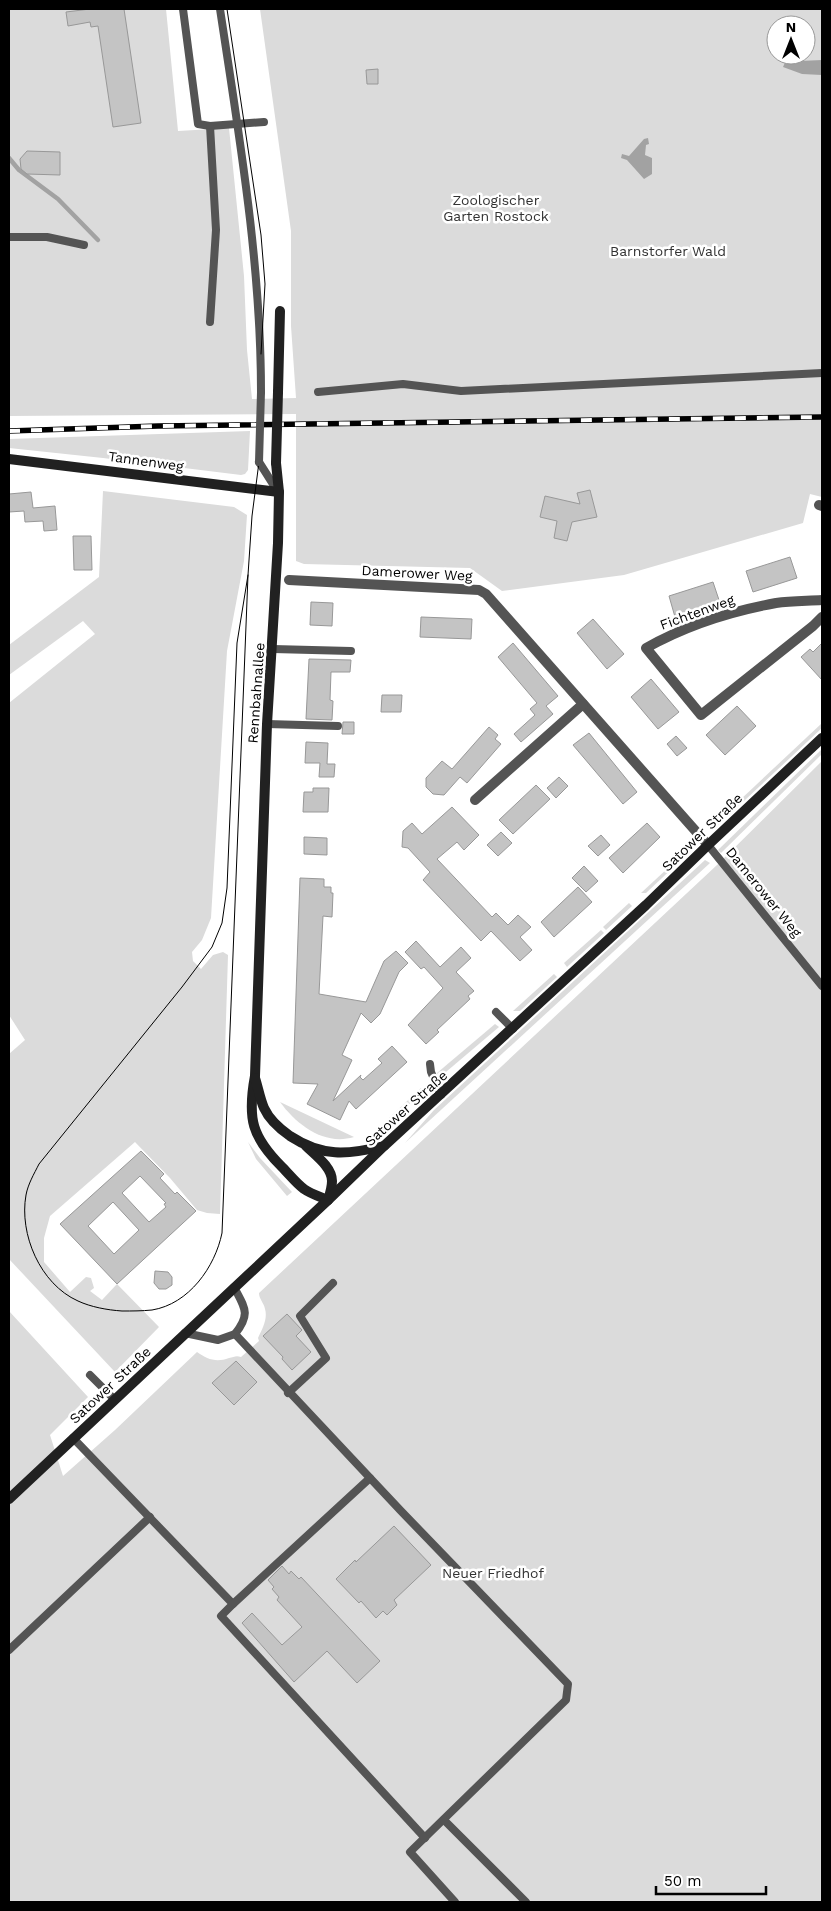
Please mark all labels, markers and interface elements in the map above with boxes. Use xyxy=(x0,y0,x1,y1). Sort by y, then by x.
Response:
north arrow xyxy=(766,15,816,65)
text: N xyxy=(786,19,796,35)
park label: Zoologischer Garten Rostock xyxy=(443,192,549,224)
park label: Barnstorfer Wald xyxy=(610,243,726,259)
street label: Tannenweg xyxy=(107,448,185,474)
street label: Damerower Weg xyxy=(361,562,473,584)
street label: Fichtenweg xyxy=(658,591,737,633)
street label: Rennbahnallee xyxy=(244,642,268,744)
street label: Satower Straße xyxy=(659,790,745,874)
street label: Damerower Weg xyxy=(723,844,805,941)
street label: Satower Straße xyxy=(362,1067,450,1149)
street label: Satower Straße xyxy=(66,1343,154,1427)
park label: Neuer Friedhof xyxy=(442,1565,544,1581)
scale bar xyxy=(656,1864,766,1896)
text: 50 m xyxy=(664,1872,701,1890)

